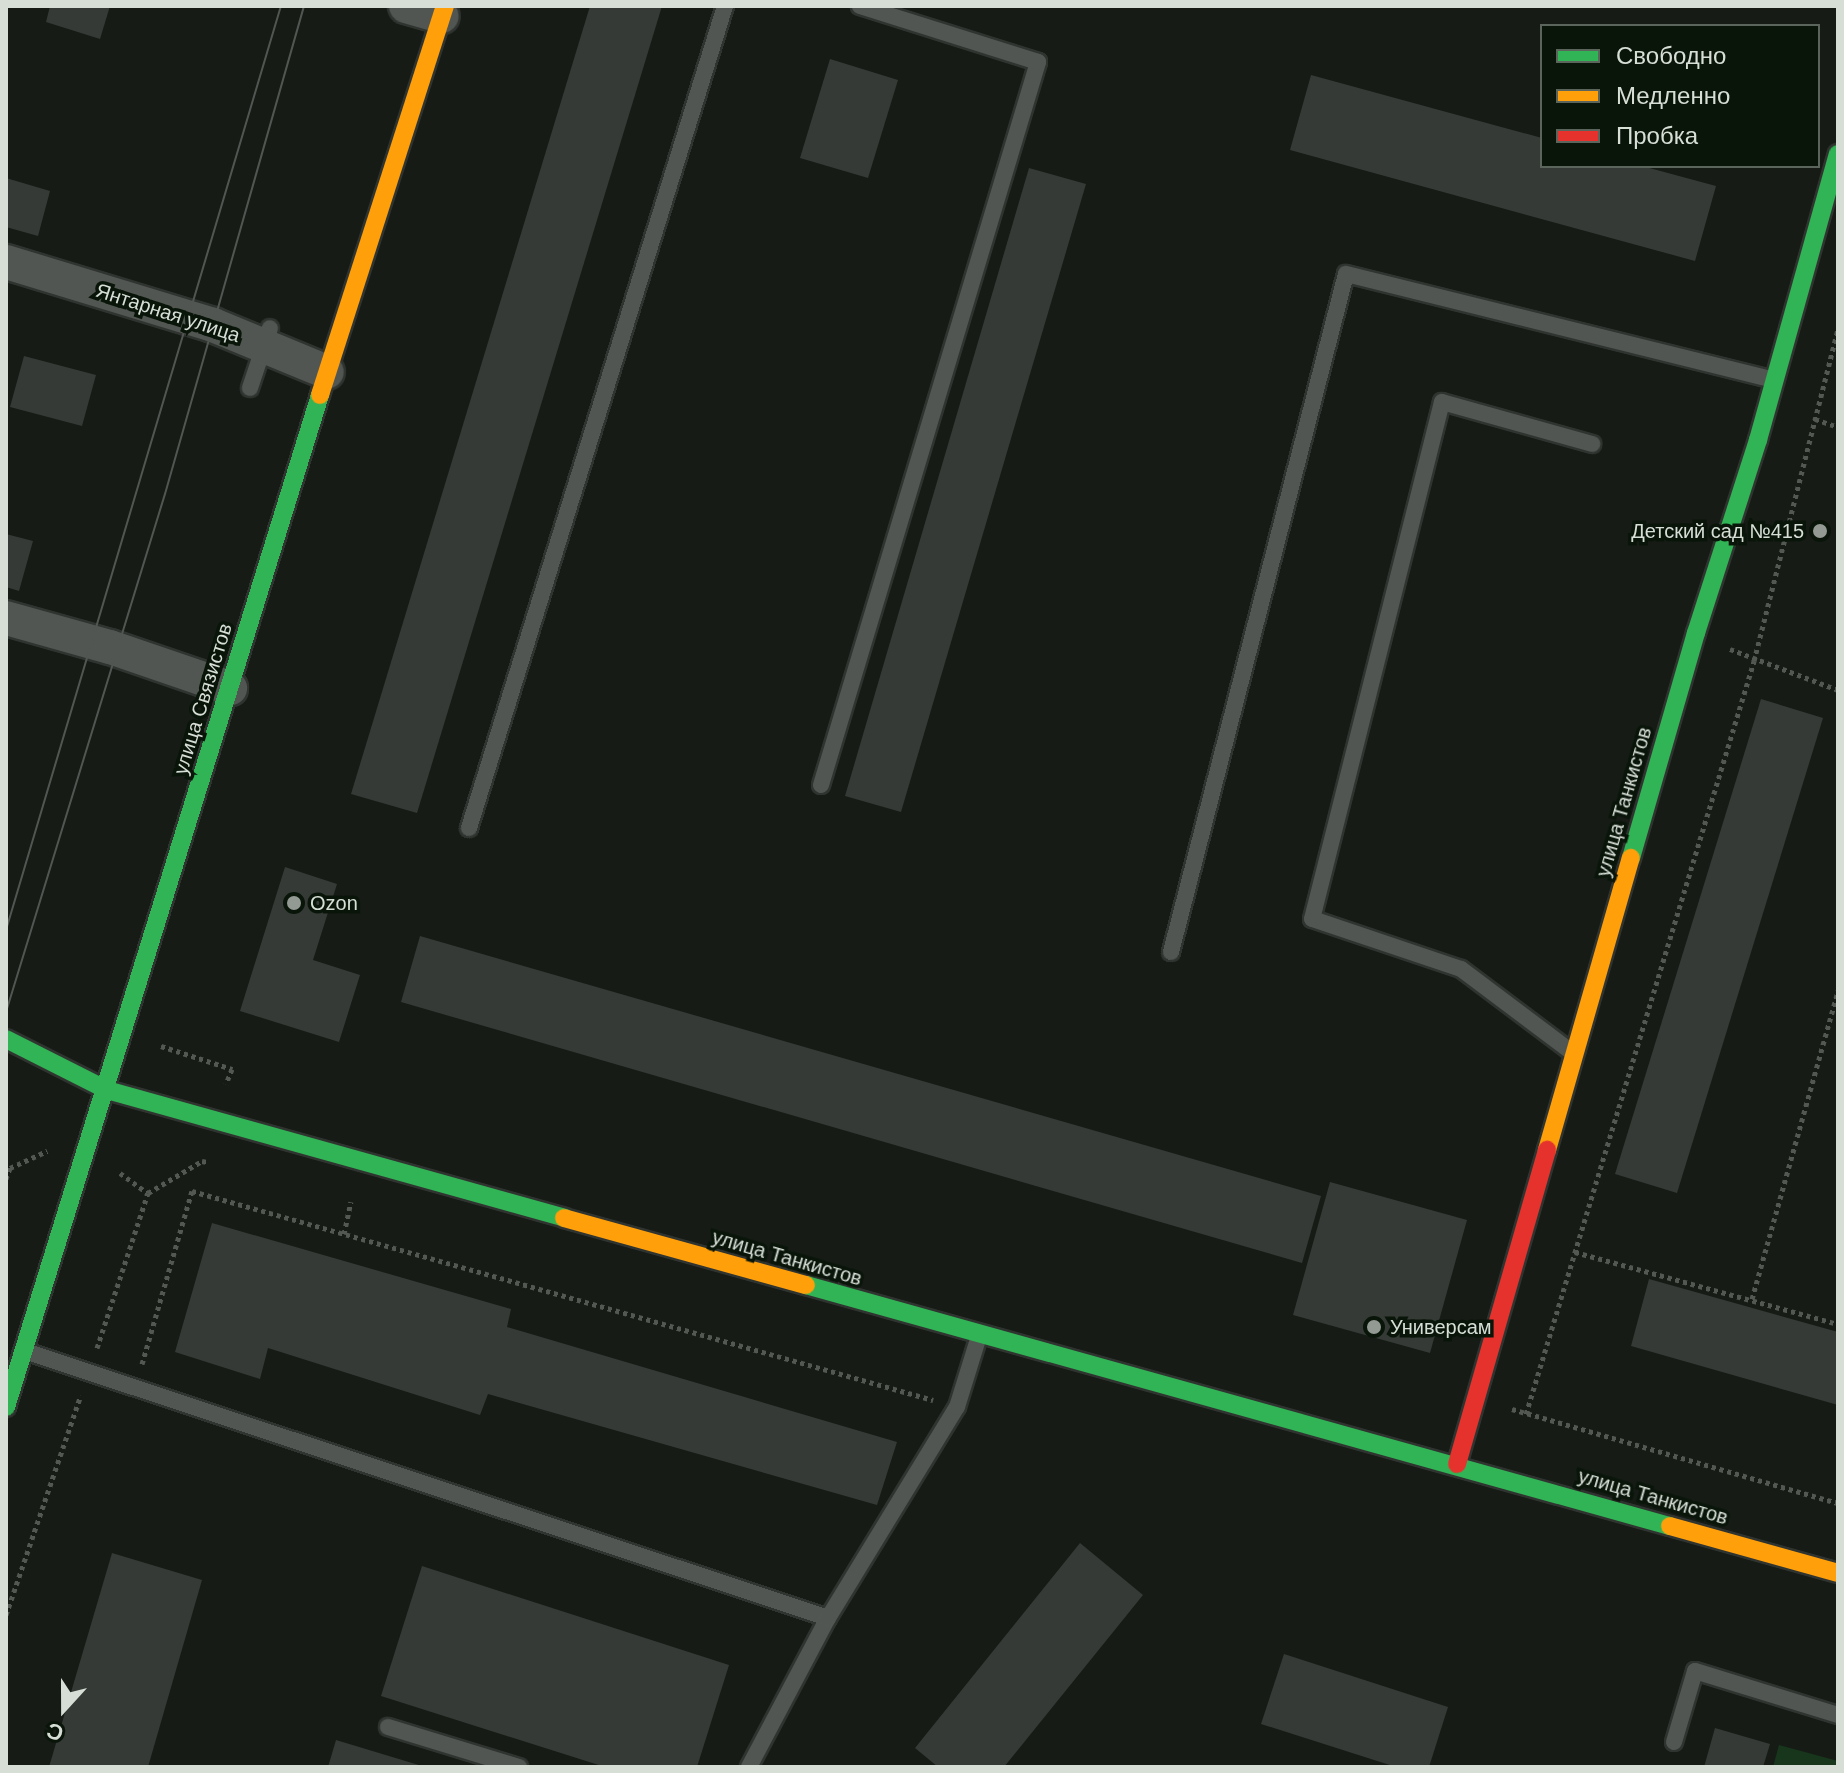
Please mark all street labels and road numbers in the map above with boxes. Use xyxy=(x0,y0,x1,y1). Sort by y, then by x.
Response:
street label: Янтарная улица xyxy=(93,278,243,348)
street label: улица Связистов xyxy=(169,620,237,778)
street label: улица Танкистов xyxy=(1591,724,1657,880)
street label: улица Танкистов xyxy=(709,1225,865,1291)
street label: улица Танкистов xyxy=(1575,1464,1731,1530)

